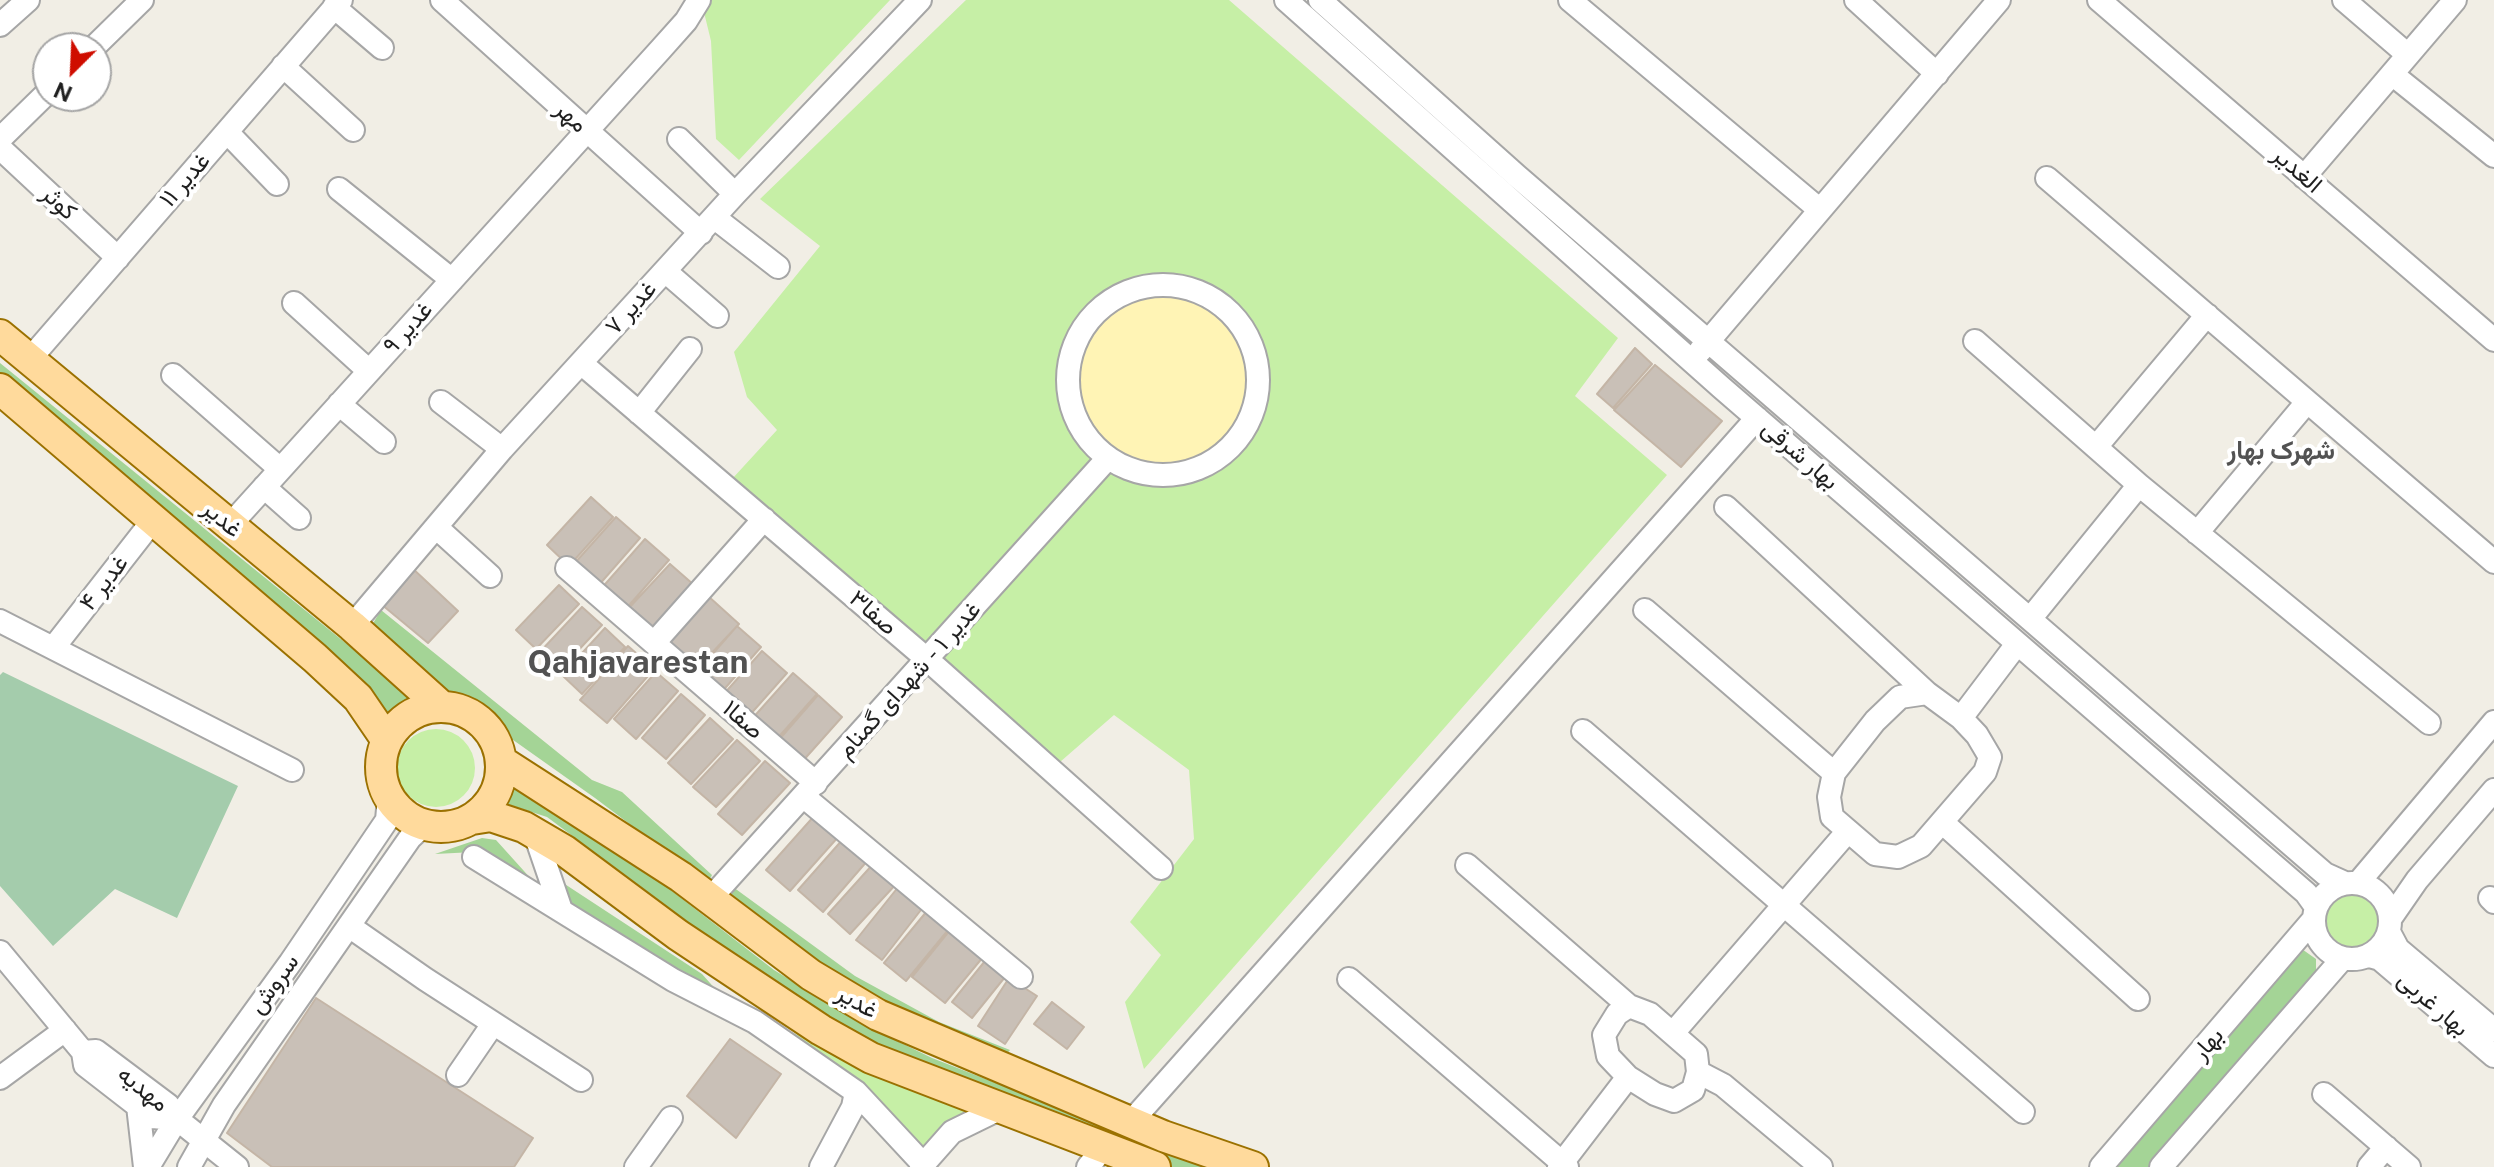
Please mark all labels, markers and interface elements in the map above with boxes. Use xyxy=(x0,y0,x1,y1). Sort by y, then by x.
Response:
north arrow xyxy=(32,32,112,112)
text: N xyxy=(50,77,76,107)
street label: مهر xyxy=(549,95,593,139)
street label: الغدیر xyxy=(2266,141,2328,199)
street label: غدیر ۱۱ xyxy=(154,147,216,213)
street label: کوثر xyxy=(35,180,83,226)
street label: غدیر ۷ xyxy=(599,275,663,341)
street label: غدیر ۹ xyxy=(377,296,439,360)
street label: بهار شرقی xyxy=(1756,414,1844,496)
district label: شهرک بهار xyxy=(2227,435,2335,467)
street label: غدیر xyxy=(196,494,248,544)
street label: غدیر ۴ xyxy=(73,550,135,616)
street label: صفا۳ xyxy=(843,584,903,642)
street label: غدیر ۱ - شهدای گمنام xyxy=(831,596,987,764)
district label: Qahjavarestan xyxy=(528,644,748,682)
street label: صفا۱ xyxy=(716,694,770,746)
street label: سروش xyxy=(243,948,305,1020)
street label: بهار غربی xyxy=(2391,965,2475,1043)
street label: غدیر xyxy=(831,979,883,1025)
street label: بهار xyxy=(2186,1022,2230,1066)
street label: مهدیه xyxy=(112,1060,174,1118)

